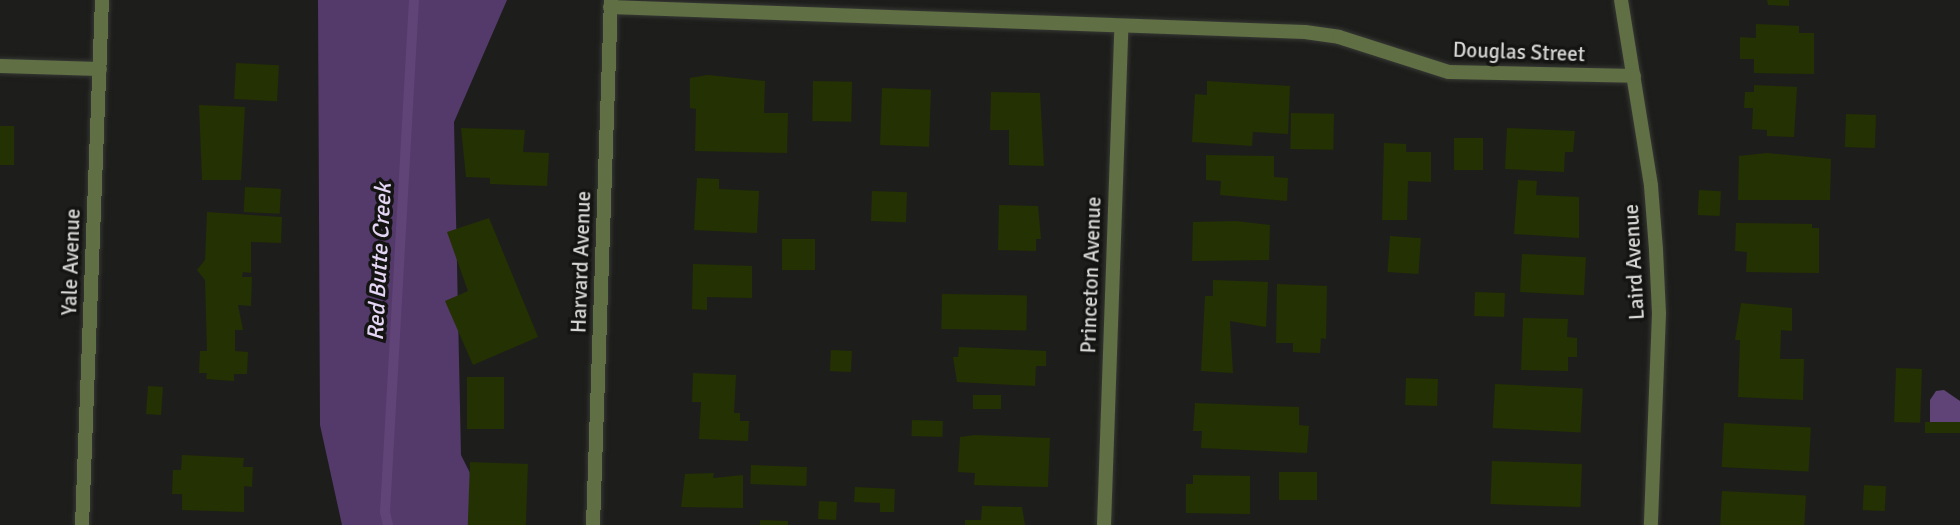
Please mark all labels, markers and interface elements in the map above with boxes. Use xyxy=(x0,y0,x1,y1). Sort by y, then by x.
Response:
street label: Douglas Street xyxy=(1452,37,1586,67)
water label: Red Butte Creek xyxy=(362,183,398,341)
street label: Harvard Avenue xyxy=(566,190,596,334)
street label: Princeton Avenue xyxy=(1076,196,1106,354)
street label: Laird Avenue xyxy=(1618,203,1650,321)
street label: Yale Avenue xyxy=(57,208,85,316)

